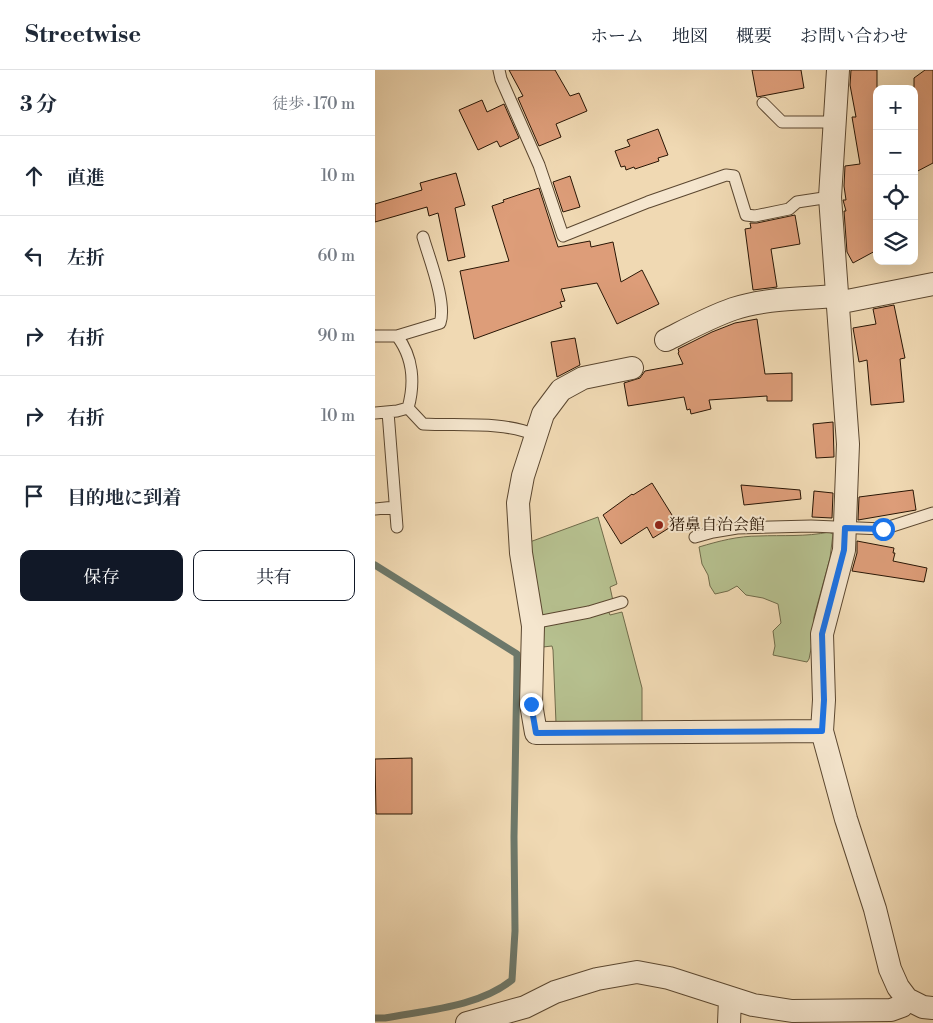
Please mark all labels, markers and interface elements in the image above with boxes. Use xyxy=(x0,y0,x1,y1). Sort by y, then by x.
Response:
text: Streetwise xyxy=(25,20,141,50)
text: ホーム xyxy=(590,25,644,48)
text: 地図 xyxy=(672,25,708,48)
text: 概要 xyxy=(736,25,772,48)
text: お問い合わせ xyxy=(800,25,908,48)
map controls xyxy=(873,85,918,265)
button: + xyxy=(873,85,918,130)
text: 3 分 xyxy=(20,92,57,118)
text: 徒歩 · 170 m xyxy=(272,94,355,114)
button: − xyxy=(873,130,918,175)
icon: ahead xyxy=(20,162,48,190)
text: 直進 xyxy=(67,166,105,190)
text: 10 m xyxy=(321,166,355,186)
button: locate xyxy=(873,175,918,220)
button: layers xyxy=(873,220,918,265)
icon: left xyxy=(20,242,48,270)
text: 左折 xyxy=(67,246,105,270)
text: 60 m xyxy=(317,246,355,266)
icon: right xyxy=(20,322,48,350)
text: 右折 xyxy=(67,326,105,350)
text: 90 m xyxy=(317,326,355,346)
icon: right xyxy=(20,402,48,430)
text: 右折 xyxy=(67,406,105,430)
text: 10 m xyxy=(321,406,355,426)
icon: arrive xyxy=(20,482,48,510)
text: 目的地に到着 xyxy=(67,486,181,510)
place label: 猪鼻自治会館 xyxy=(669,515,765,535)
route start xyxy=(872,518,895,541)
marker: 猪鼻自治会館 xyxy=(653,519,665,531)
button: 保存 xyxy=(20,550,183,601)
button: 共有 xyxy=(193,550,355,601)
route end xyxy=(520,693,543,716)

